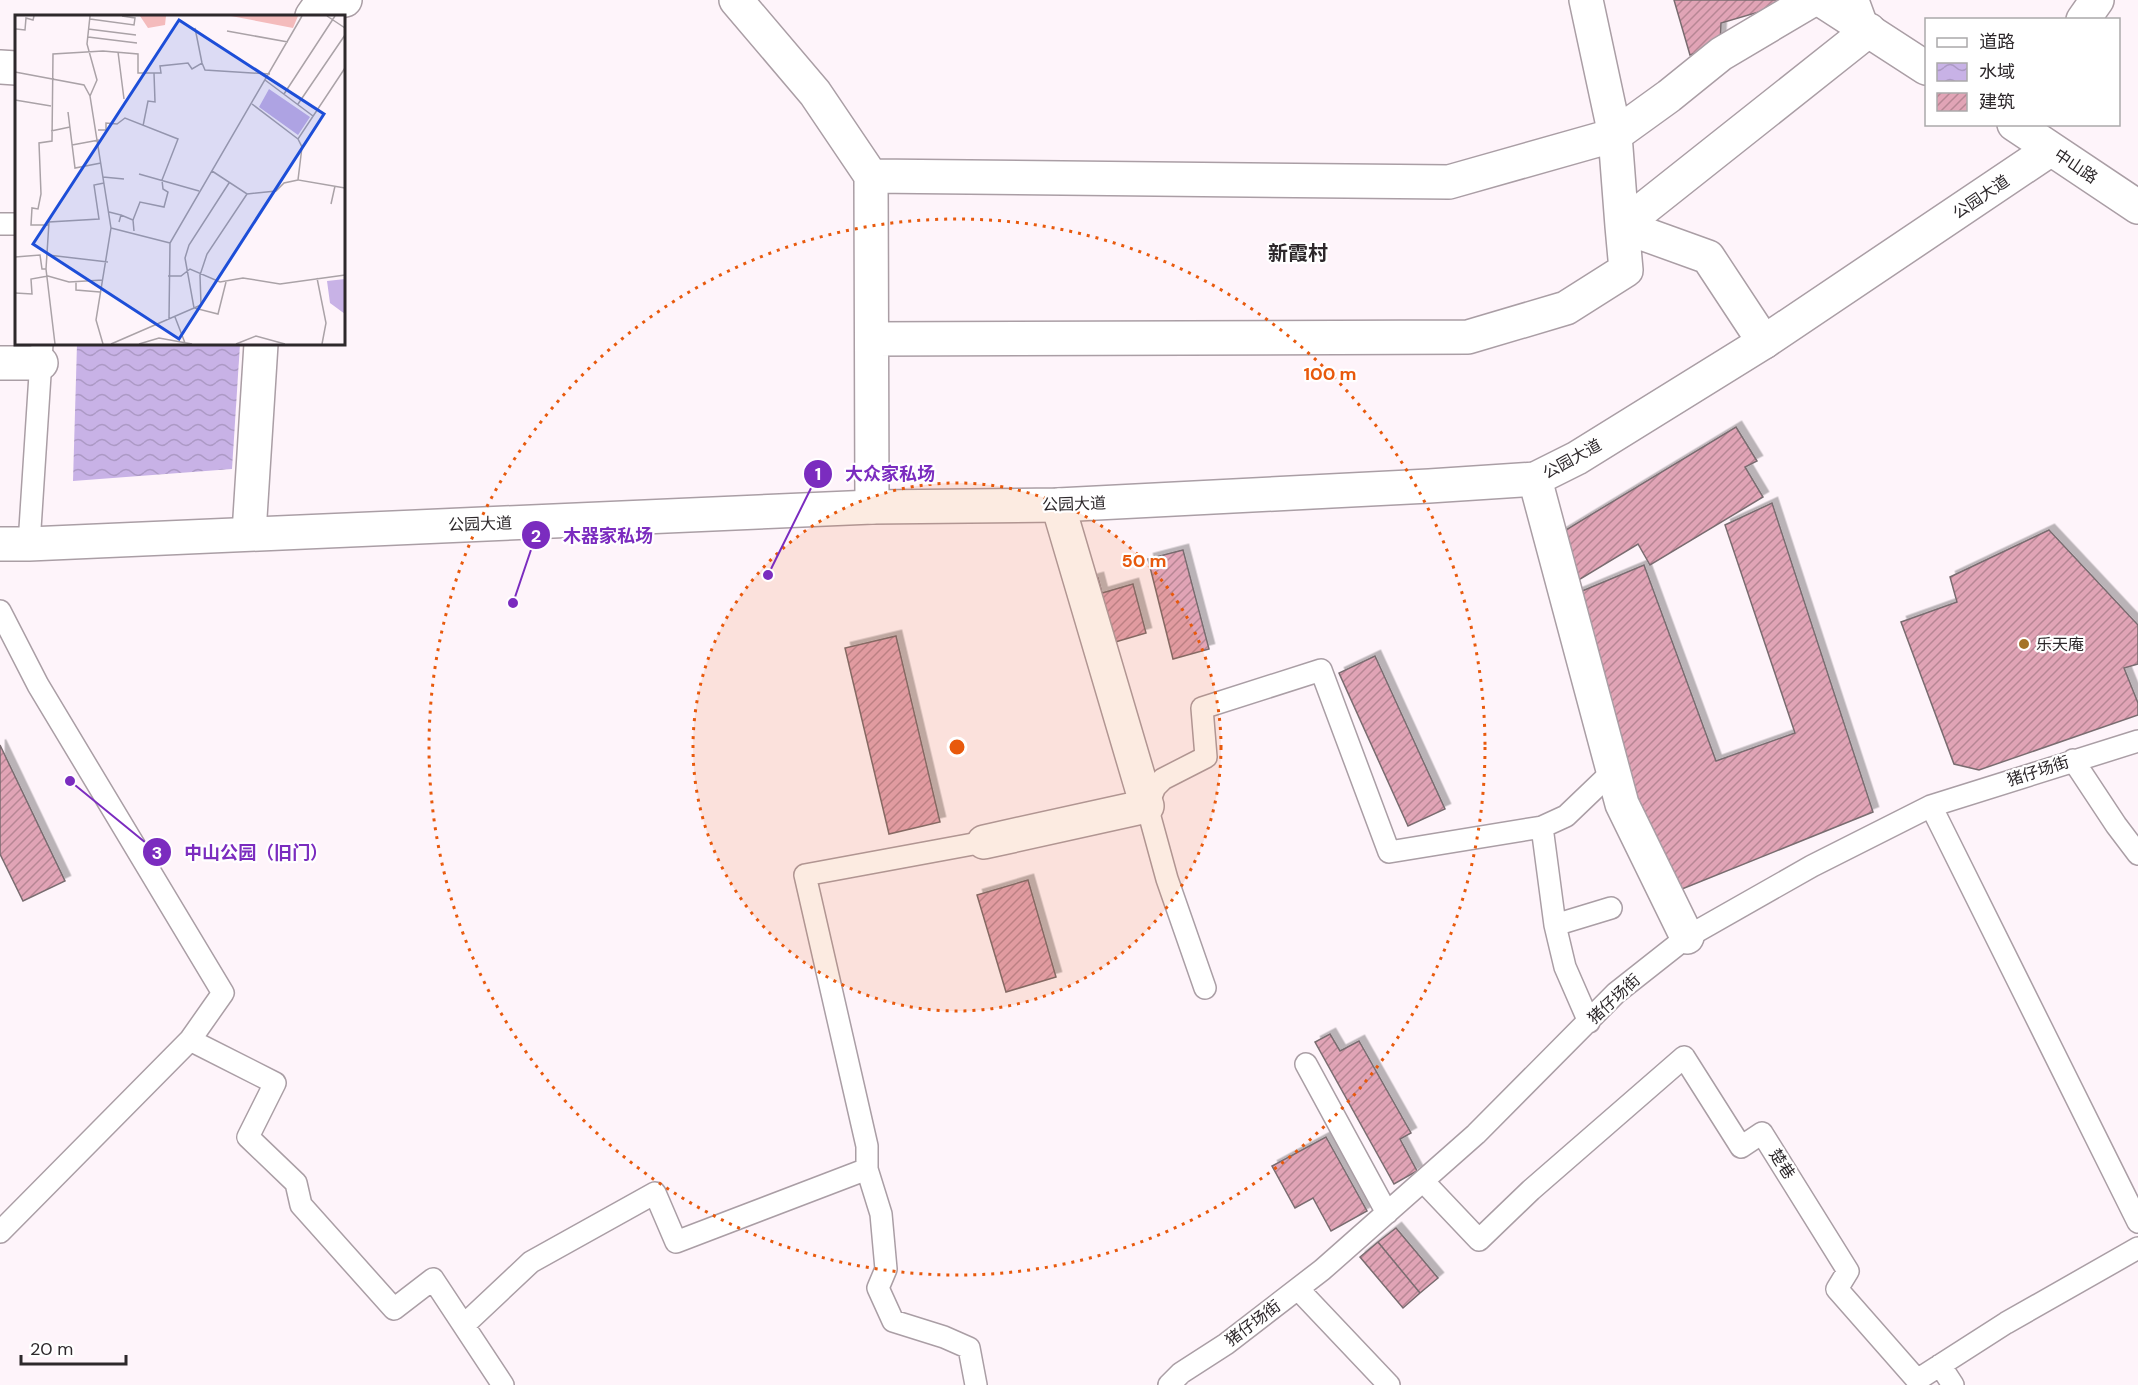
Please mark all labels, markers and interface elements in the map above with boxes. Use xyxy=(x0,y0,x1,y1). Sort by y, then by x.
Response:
inset map xyxy=(15,15,345,345)
legend xyxy=(1925,18,2120,126)
text: 道路 xyxy=(1979,30,2015,54)
text: 水域 xyxy=(1979,60,2015,84)
text: 建筑 xyxy=(1979,90,2015,114)
street label: 中山路 xyxy=(2050,144,2102,188)
street label: 公园大道 xyxy=(1949,170,2013,224)
district label: 新霞村 xyxy=(1268,240,1328,266)
text: 100 m xyxy=(1303,362,1357,386)
street label: 公园大道 xyxy=(1539,434,1605,484)
callout: 大众家私场 xyxy=(803,456,947,492)
text: 1 xyxy=(815,462,821,486)
text: 大众家私场 xyxy=(845,462,935,486)
street label: 公园大道 xyxy=(1042,492,1106,516)
street label: 公园大道 xyxy=(448,512,512,536)
callout: 木器家私场 xyxy=(521,517,665,553)
text: 2 xyxy=(531,524,541,548)
text: 木器家私场 xyxy=(563,524,653,548)
text: 50 m xyxy=(1121,549,1167,573)
place label: 乐天庵 xyxy=(2036,634,2084,655)
marker: 乐天庵 xyxy=(2017,637,2031,651)
centre of rings xyxy=(947,737,967,757)
street label: 猪仔场街 xyxy=(2004,751,2072,791)
callout: 中山公园（旧门） xyxy=(142,834,340,870)
text: 3 xyxy=(152,841,162,865)
text: 中山公园（旧门） xyxy=(184,841,328,865)
street label: 猪仔场街 xyxy=(1583,969,1645,1029)
street label: 楚巷 xyxy=(1764,1145,1800,1183)
street label: 猪仔场街 xyxy=(1221,1295,1285,1351)
scale bar xyxy=(21,1328,126,1366)
text: 20 m xyxy=(30,1337,73,1361)

